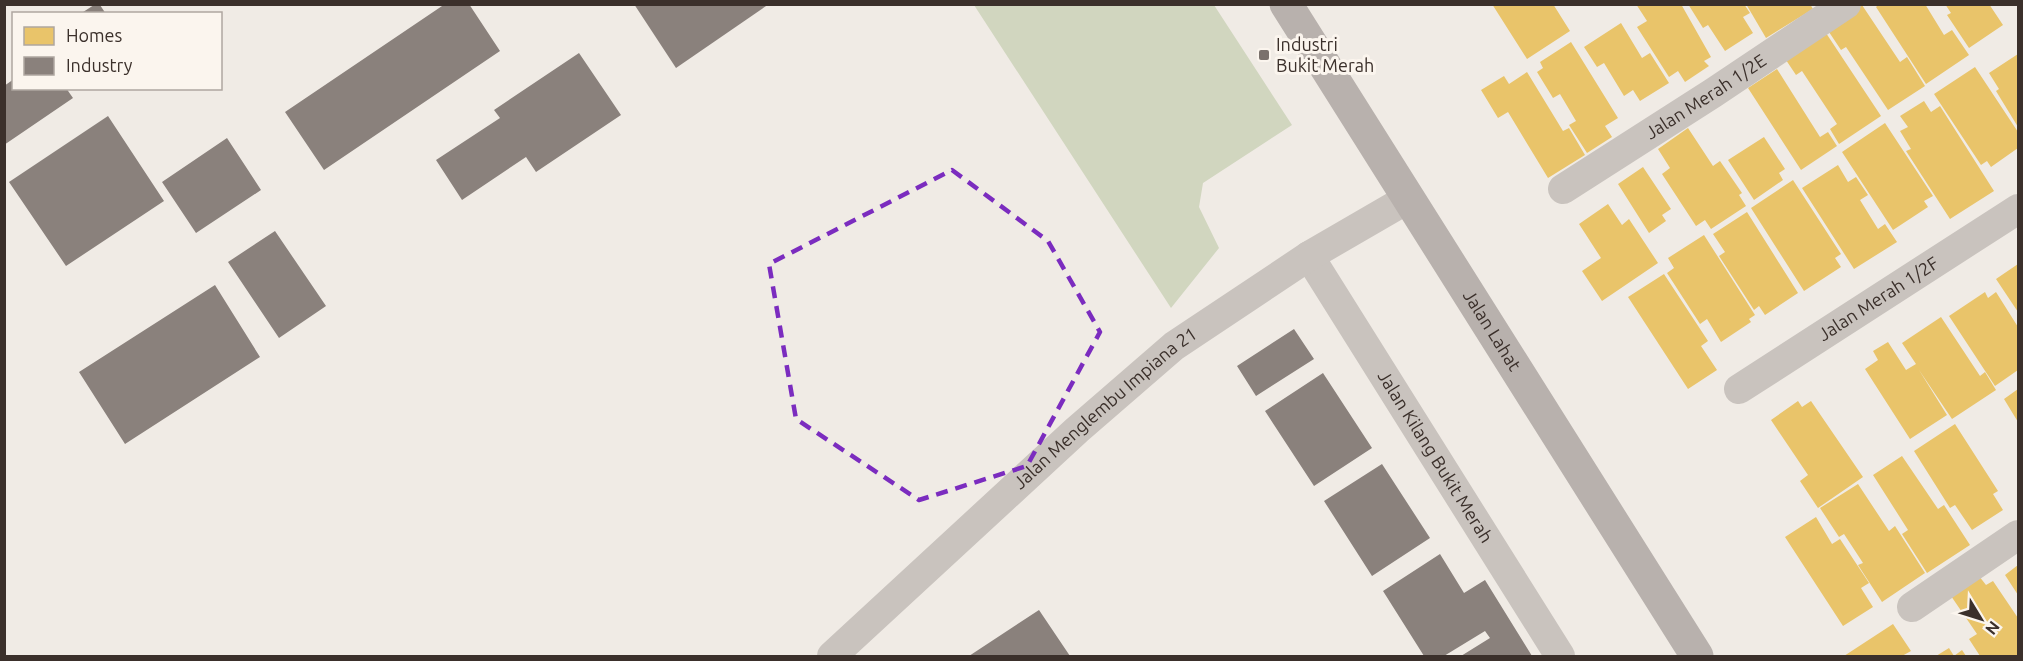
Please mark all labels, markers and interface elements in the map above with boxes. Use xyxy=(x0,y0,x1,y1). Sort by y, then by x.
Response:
legend xyxy=(12,12,222,90)
text: Homes xyxy=(66,25,123,45)
place label: Industri Bukit Merah xyxy=(1276,34,1374,75)
marker: Industri Bukit Merah xyxy=(1257,48,1271,62)
street label: Jalan Merah 1/2E xyxy=(1641,50,1769,143)
text: Industry xyxy=(66,55,133,75)
street label: Jalan Merah 1/2F xyxy=(1814,252,1942,344)
street label: Jalan Lahat xyxy=(1460,286,1526,374)
street label: Jalan Menglembu Impiana 21 xyxy=(1009,323,1200,493)
street label: Jalan Kilang Bukit Merah xyxy=(1374,366,1497,546)
north arrow xyxy=(1951,589,2011,649)
text: N xyxy=(1982,618,2004,638)

